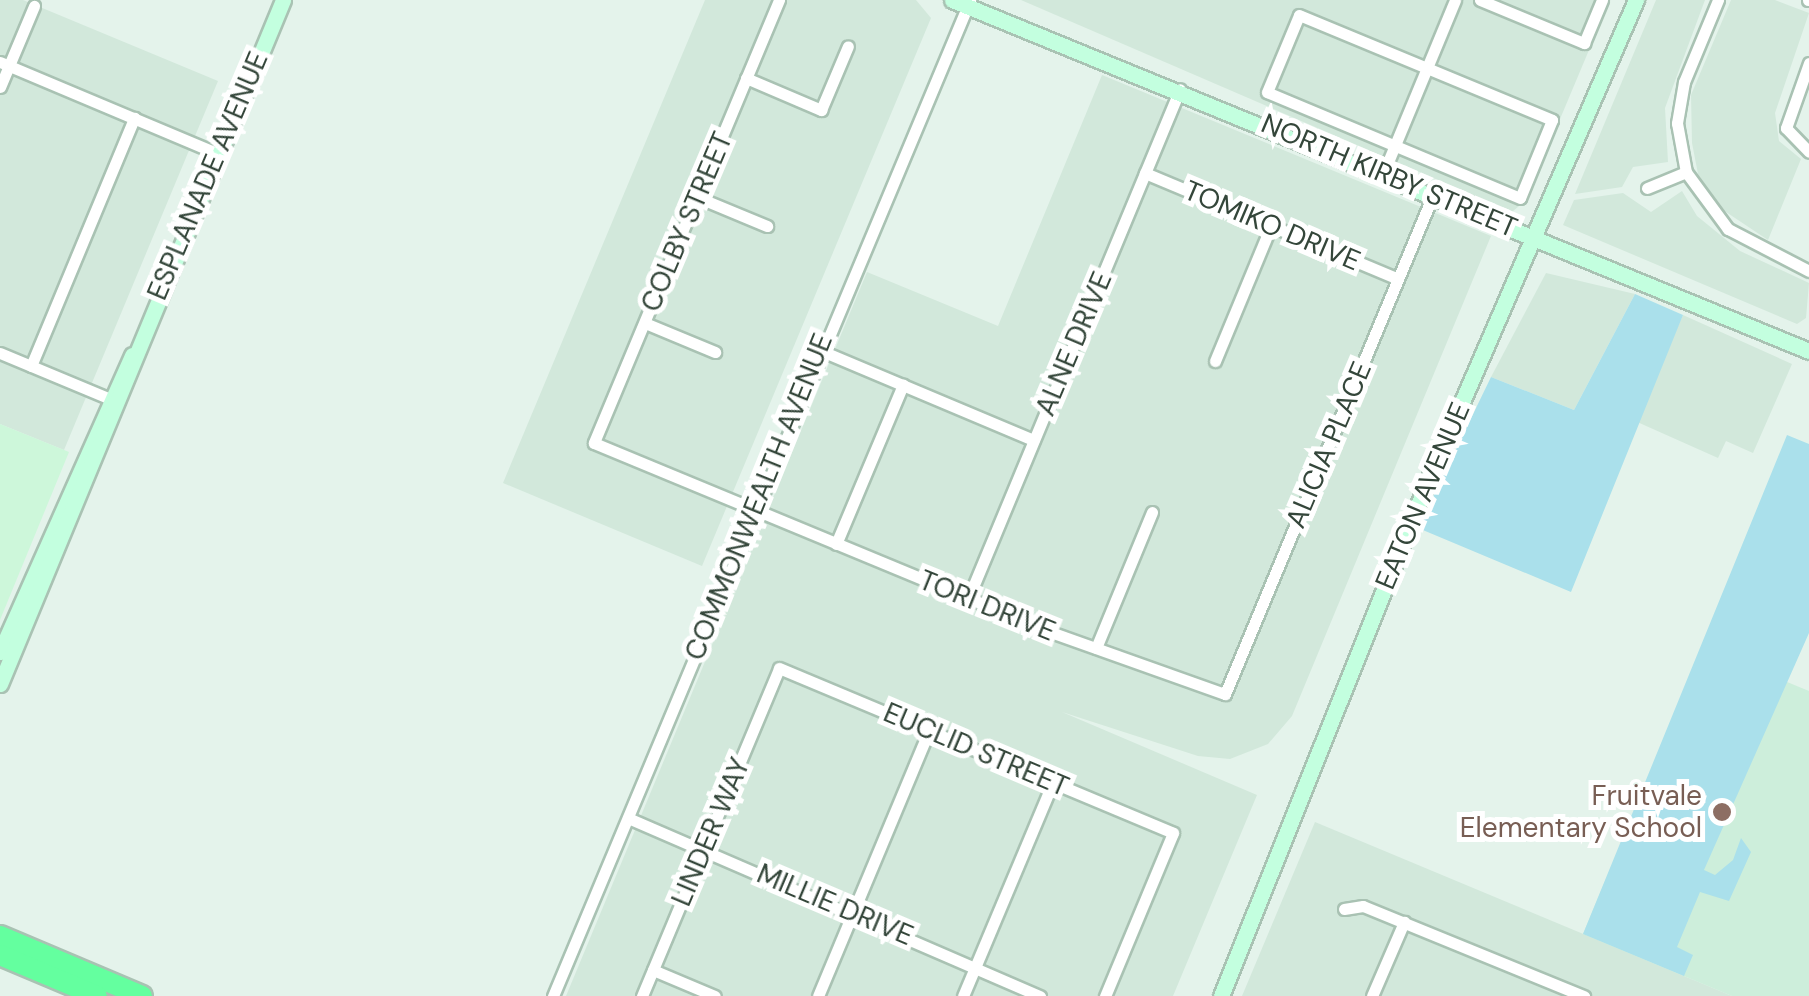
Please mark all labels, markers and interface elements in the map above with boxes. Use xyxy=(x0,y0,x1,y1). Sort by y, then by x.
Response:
street label: ESPLANADE AVENUE xyxy=(141,47,275,305)
street label: NORTH KIRBY STREET xyxy=(1256,107,1522,245)
street label: COLBY STREET xyxy=(634,127,740,317)
street label: TOMIKO DRIVE xyxy=(1179,174,1365,278)
street label: ALNE DRIVE xyxy=(1029,267,1119,421)
street label: COMMONWEALTH AVENUE xyxy=(678,329,840,665)
street label: ALICIA PLACE xyxy=(1279,357,1379,533)
street label: EATON AVENUE xyxy=(1369,398,1477,594)
street label: TORI DRIVE xyxy=(914,563,1060,649)
street label: EUCLID STREET xyxy=(878,696,1074,804)
street label: LINDER WAY xyxy=(665,753,757,911)
place label: Fruitvale Elementary School xyxy=(1460,779,1702,845)
marker: Fruitvale Elementary School xyxy=(1711,801,1733,823)
street label: MILLIE DRIVE xyxy=(752,857,918,953)

